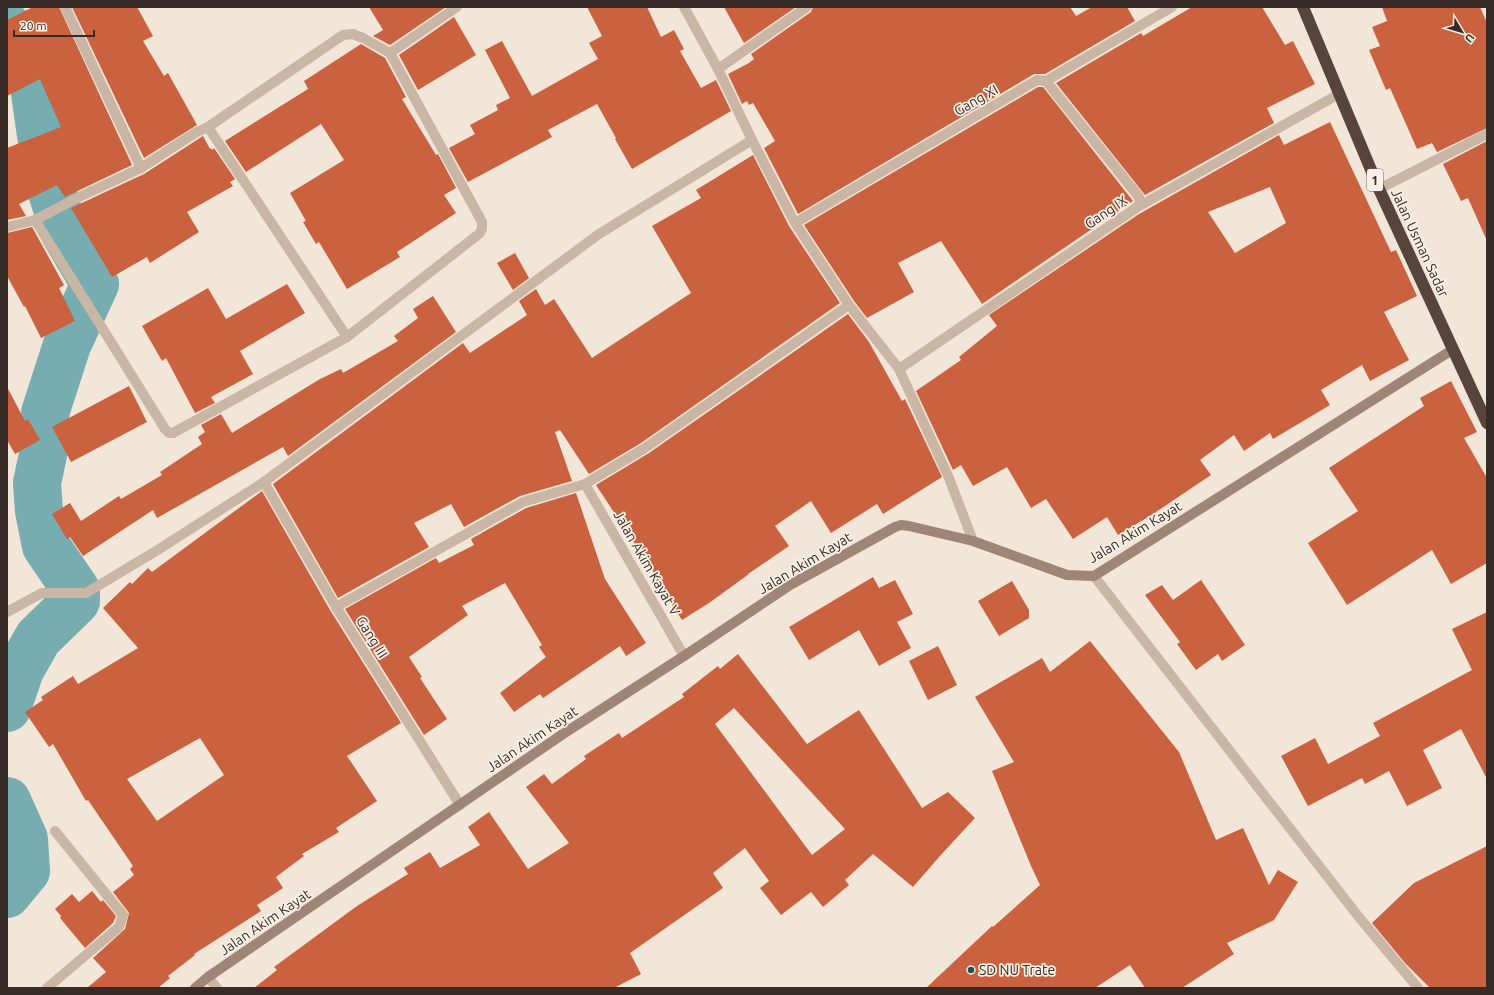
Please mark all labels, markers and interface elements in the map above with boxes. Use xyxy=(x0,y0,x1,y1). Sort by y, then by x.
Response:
scale bar xyxy=(14,12,94,38)
north arrow xyxy=(1442,12,1482,52)
text: 20 m xyxy=(20,19,47,32)
text: U xyxy=(1463,31,1477,45)
street label: Gang XI xyxy=(951,81,1001,119)
road number: 1 xyxy=(1367,169,1383,191)
street label: Jalan Usman Sadar xyxy=(1388,186,1452,300)
street label: Gang IX xyxy=(1082,192,1131,232)
street label: Jalan Akim Kayat xyxy=(1085,498,1185,566)
street label: Jalan Akim Kayat V xyxy=(611,508,684,618)
street label: Jalan Akim Kayat xyxy=(755,529,855,597)
street label: Gang III xyxy=(353,613,391,661)
street label: Jalan Akim Kayat xyxy=(484,702,581,775)
street label: Jalan Akim Kayat xyxy=(217,885,314,958)
place label: SD NU Trate xyxy=(979,962,1055,978)
marker: SD NU Trate xyxy=(966,965,976,975)

